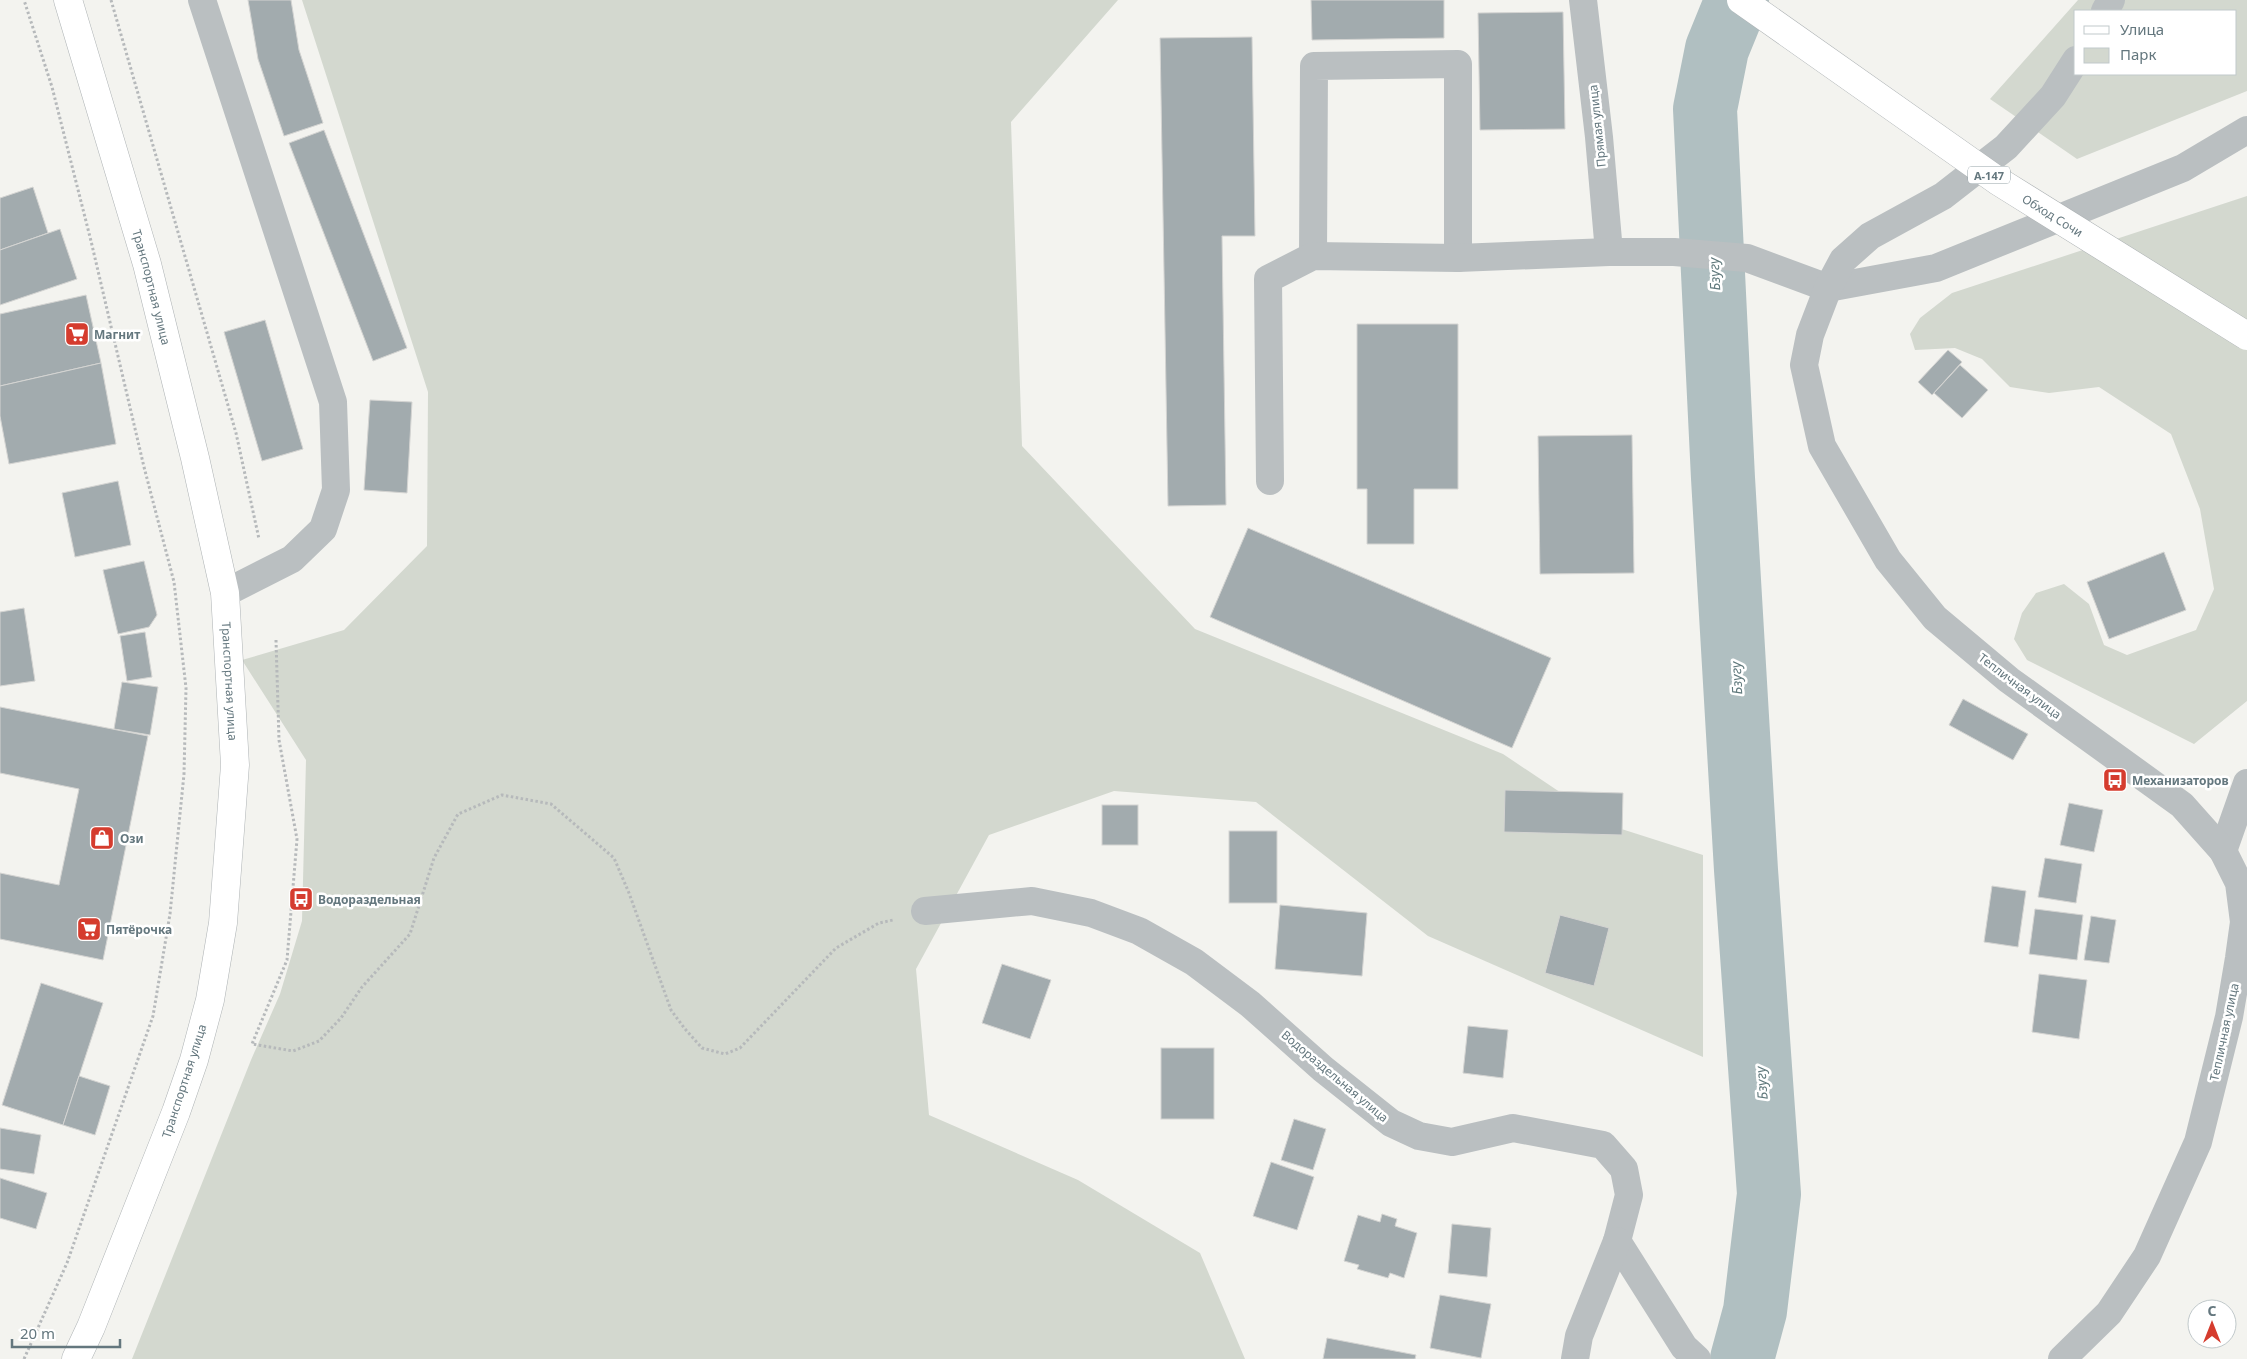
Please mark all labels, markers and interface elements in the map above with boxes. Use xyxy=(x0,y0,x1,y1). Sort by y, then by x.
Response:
legend xyxy=(2074,10,2237,75)
text: Улица xyxy=(2120,19,2164,39)
text: Парк xyxy=(2120,44,2156,64)
street label: Прямая улица xyxy=(1584,84,1610,168)
road number: А-147 xyxy=(1968,166,2010,184)
street label: Обход Сочи xyxy=(2019,190,2087,241)
street label: Транспортная улица xyxy=(129,227,175,347)
water label: Бзугу xyxy=(1704,256,1724,291)
supermarket icon: Магнит xyxy=(64,321,90,347)
place label: Магнит xyxy=(94,326,140,343)
street label: Транспортная улица xyxy=(218,621,242,741)
street label: Тепличная улица xyxy=(1975,649,2065,723)
water label: Бзугу xyxy=(1726,660,1746,695)
bus stop icon: Механизаторов xyxy=(2102,767,2128,793)
place label: Механизаторов xyxy=(2132,772,2229,789)
shop icon: Ози xyxy=(89,825,115,851)
place label: Ози xyxy=(120,830,144,847)
bus stop icon: Водораздельная xyxy=(288,886,314,912)
place label: Водораздельная xyxy=(318,891,421,908)
supermarket icon: Пятёрочка xyxy=(76,916,102,942)
place label: Пятёрочка xyxy=(106,921,172,938)
street label: Тепличная улица xyxy=(2205,981,2243,1083)
street label: Транспортная улица xyxy=(158,1022,210,1140)
street label: Водораздельная улица xyxy=(1278,1026,1392,1126)
water label: Бзугу xyxy=(1750,1065,1772,1100)
north arrow xyxy=(2187,1299,2237,1349)
text: С xyxy=(2207,1301,2217,1320)
scale bar xyxy=(12,1316,120,1348)
text: 20 m xyxy=(20,1323,55,1343)

